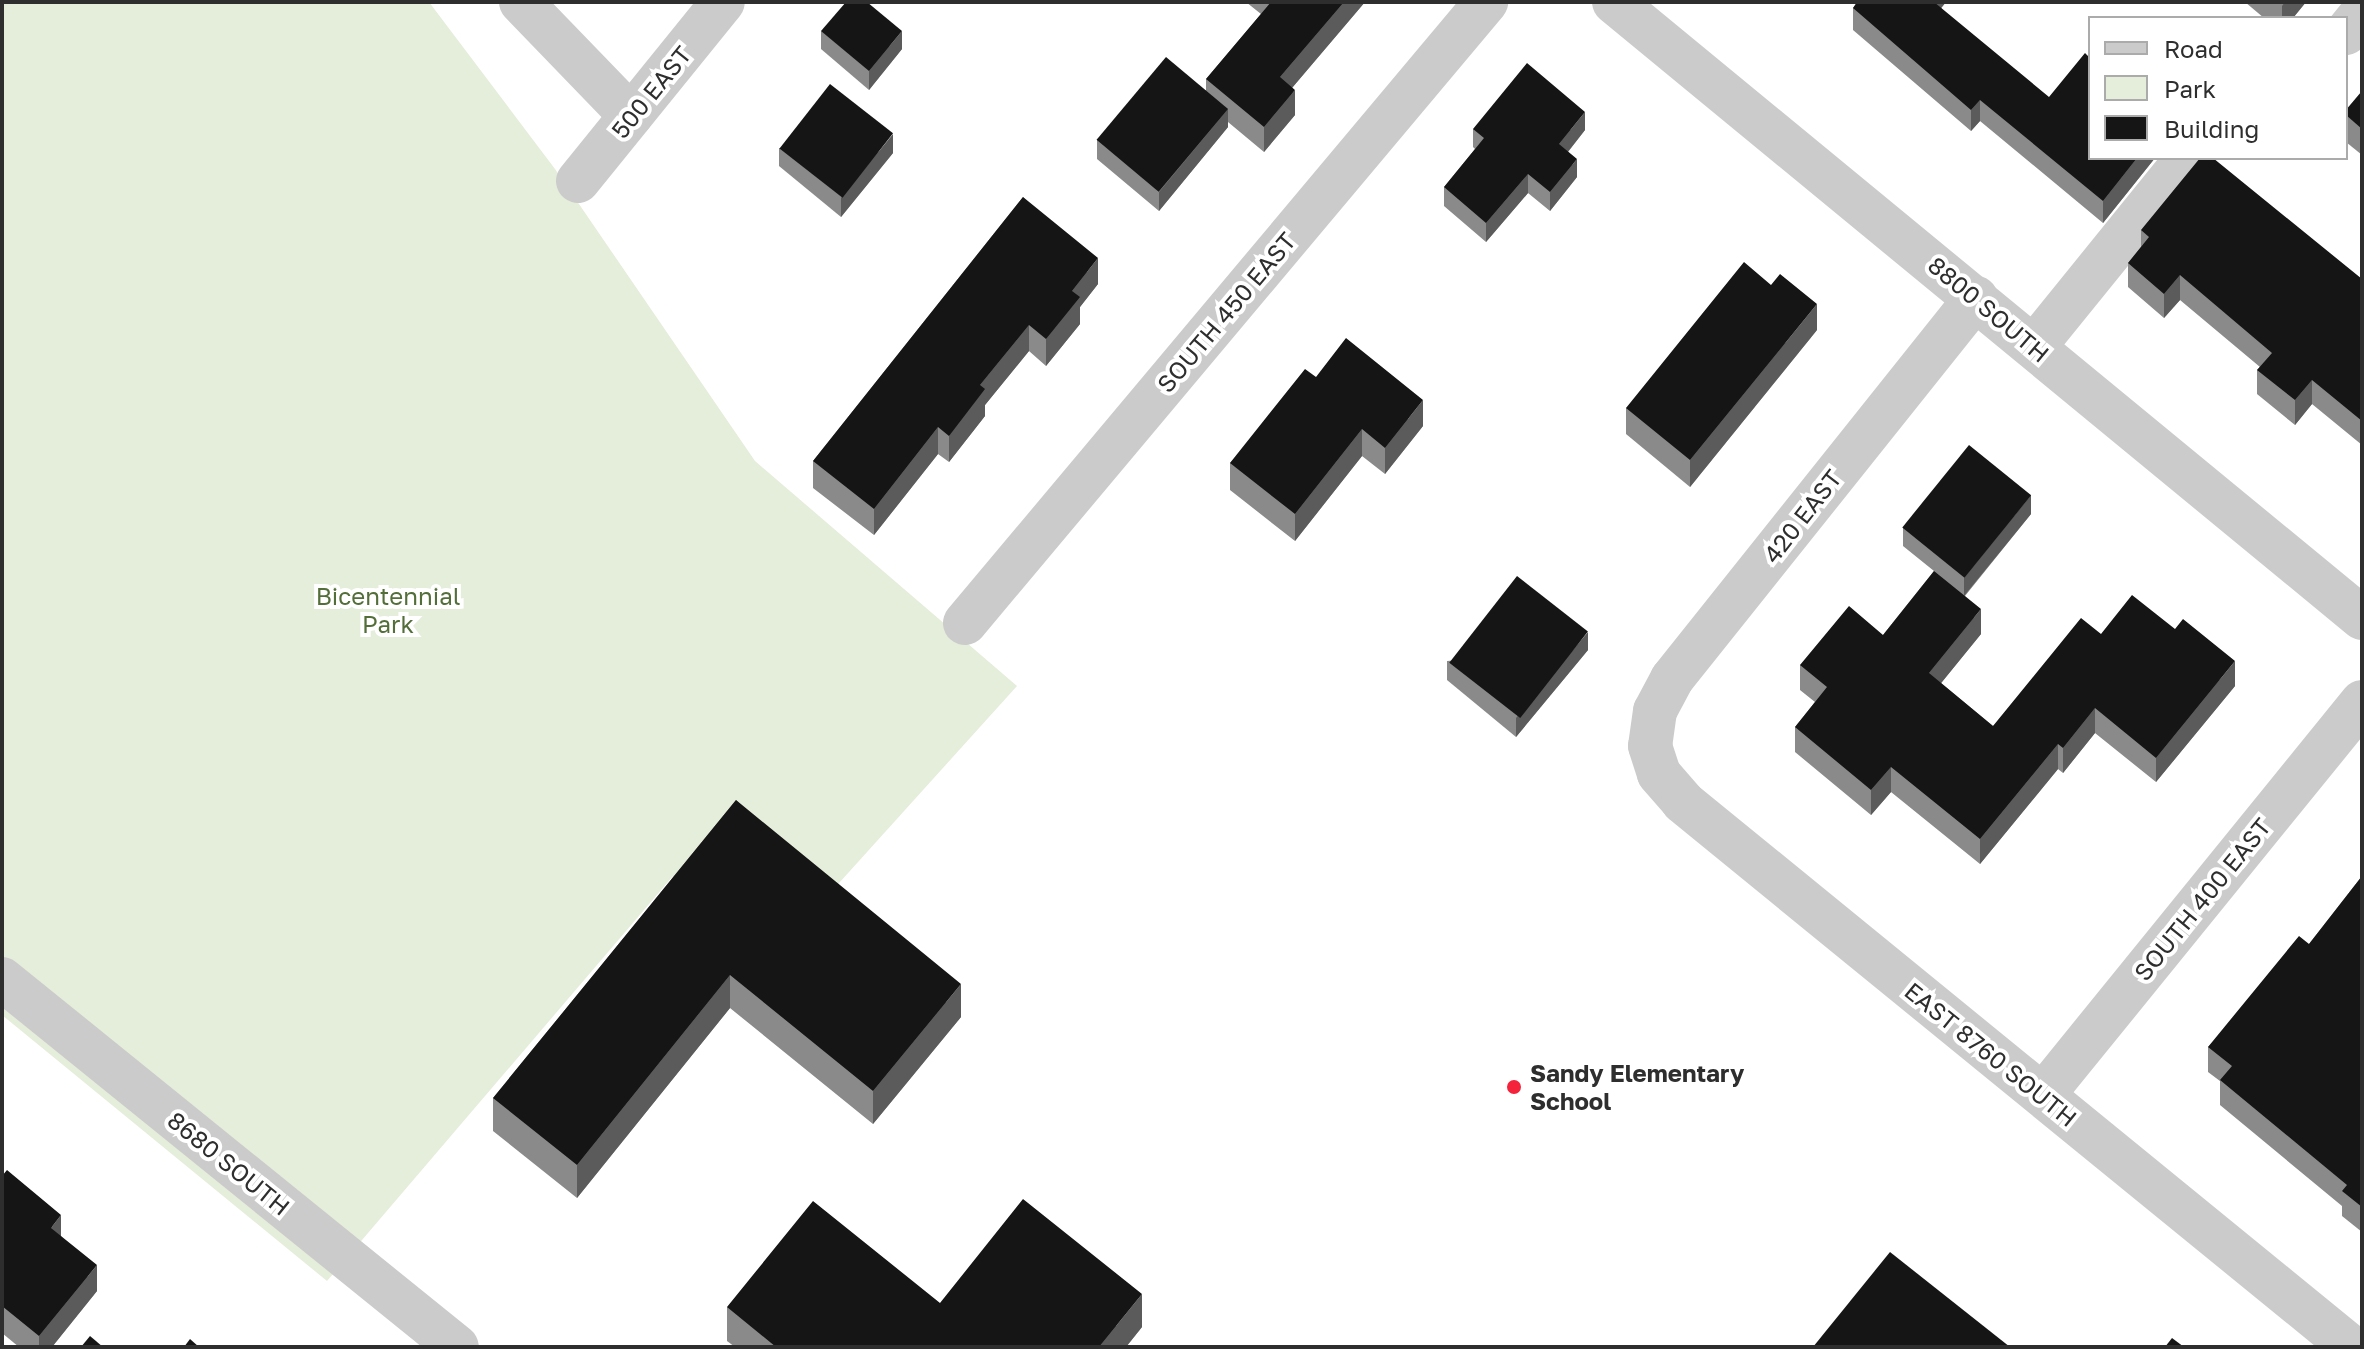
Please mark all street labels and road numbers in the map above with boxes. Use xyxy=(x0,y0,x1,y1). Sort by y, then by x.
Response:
street label: 500 EAST xyxy=(605,40,697,144)
street label: SOUTH 450 EAST xyxy=(1151,226,1301,398)
street label: 8800 SOUTH xyxy=(1923,250,2055,368)
street label: 420 EAST xyxy=(1757,464,1847,568)
street label: SOUTH 400 EAST xyxy=(2128,812,2276,986)
street label: EAST 8760 SOUTH xyxy=(1899,976,2083,1132)
street label: 8680 SOUTH xyxy=(162,1105,296,1221)

